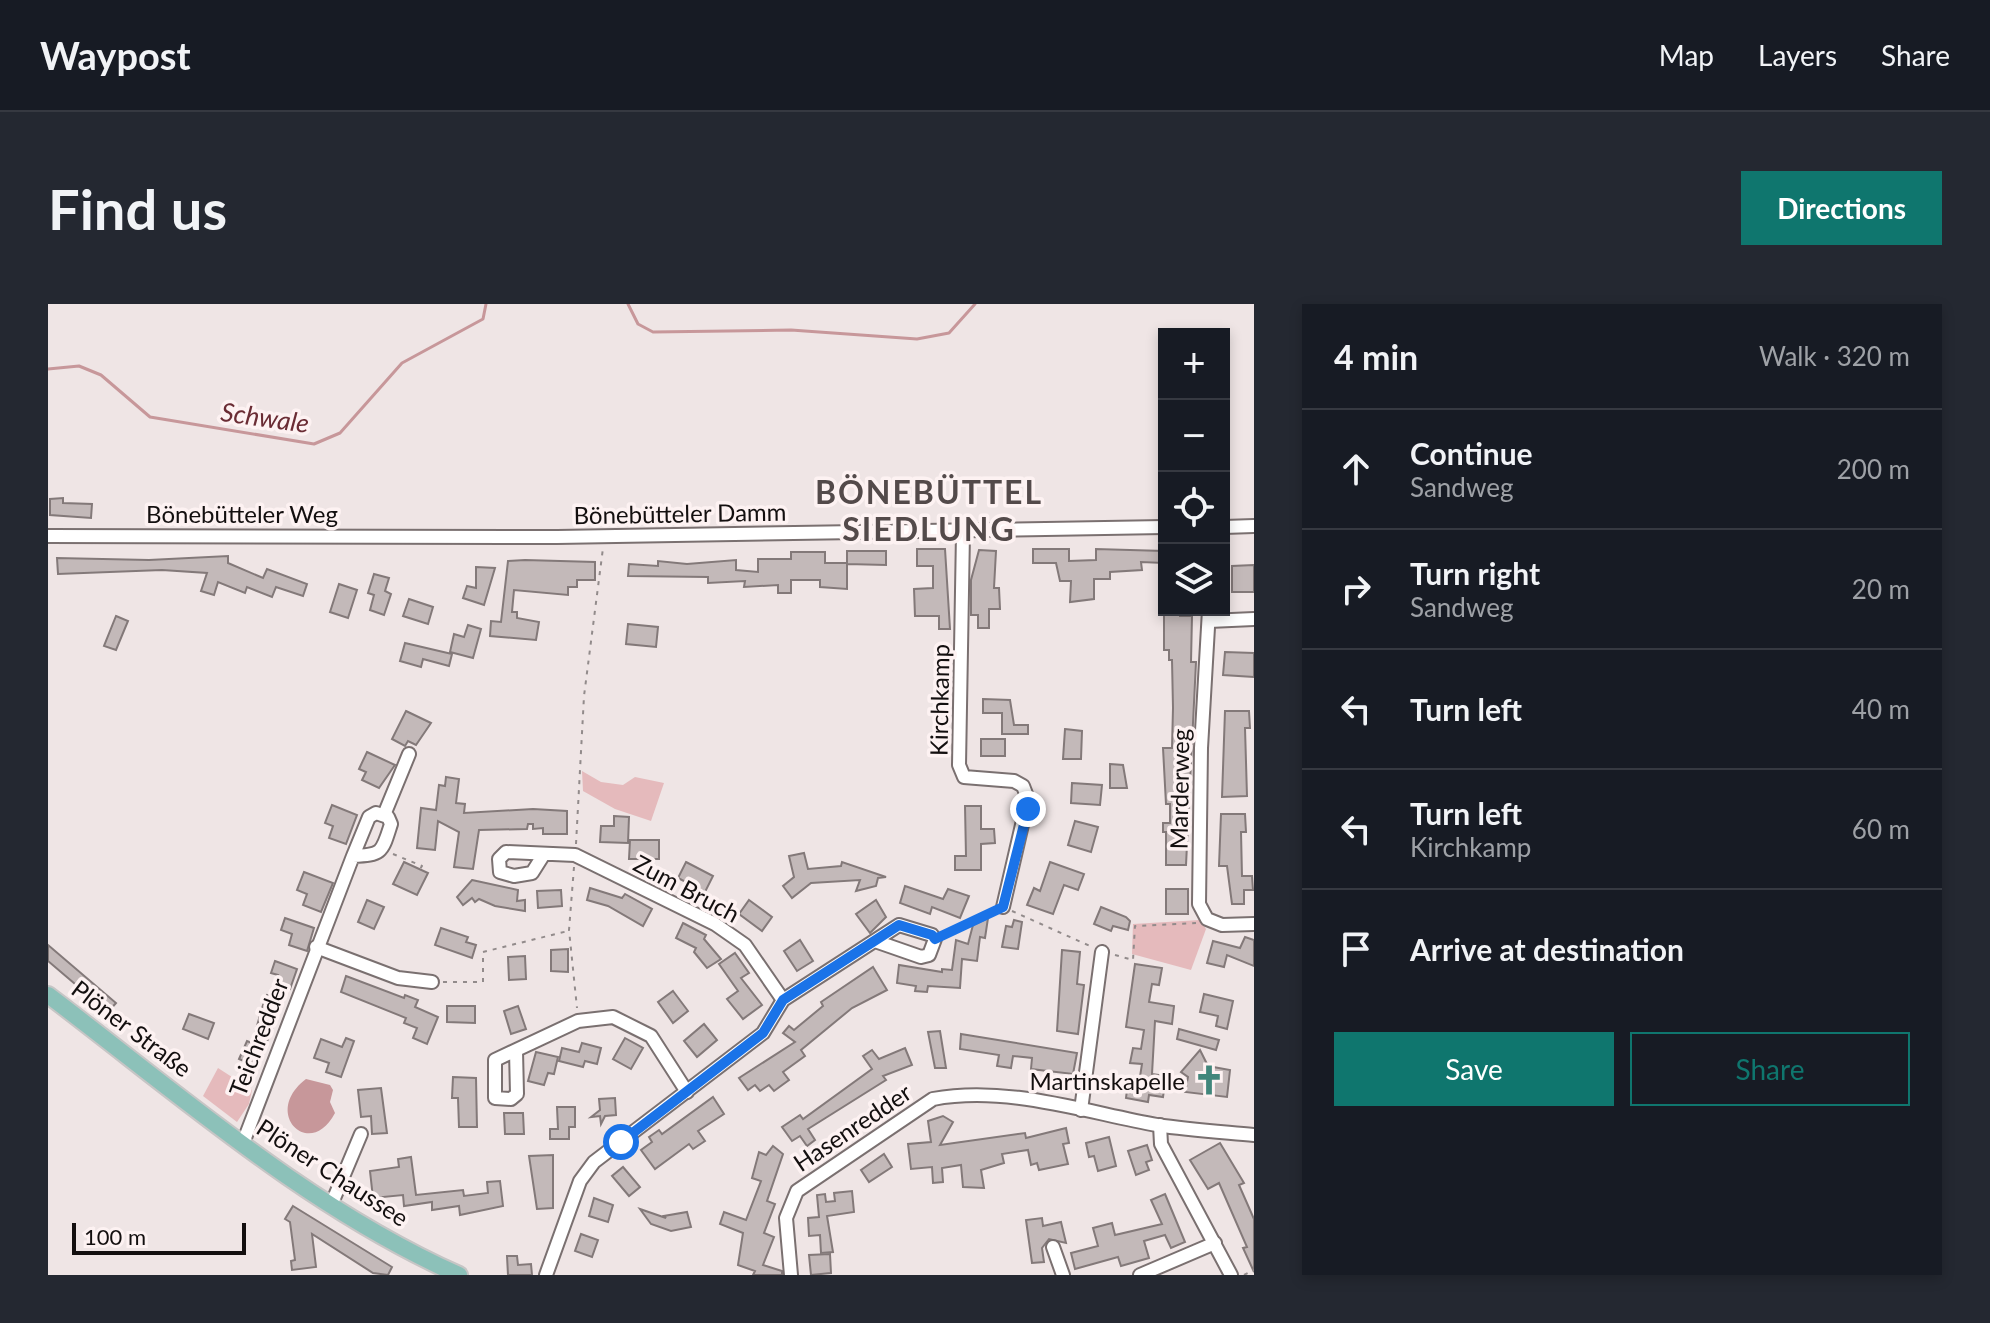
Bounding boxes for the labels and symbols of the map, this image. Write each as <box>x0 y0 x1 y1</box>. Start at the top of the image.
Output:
water label: Schwale <box>219 395 311 439</box>
district label: BÖNEBÜTTEL SIEDLUNG <box>815 472 1043 548</box>
street label: Bönebütteler Damm <box>573 497 787 529</box>
street label: Bönebütteler Weg <box>146 499 338 528</box>
street label: Kirchkamp <box>924 644 954 756</box>
street label: Marderweg <box>1163 728 1195 850</box>
route end <box>1010 791 1046 827</box>
street label: Zum Bruch <box>629 848 745 928</box>
street label: Plöner Straße <box>66 974 198 1082</box>
street label: Teichredder <box>222 974 294 1100</box>
church icon: Martinskapelle <box>1192 1063 1226 1097</box>
place label: Martinskapelle <box>1030 1066 1185 1095</box>
street label: Hasenredder <box>788 1077 917 1177</box>
street label: Plöner Chaussee <box>252 1112 414 1232</box>
route start <box>603 1124 639 1160</box>
scale bar <box>72 1219 246 1255</box>

